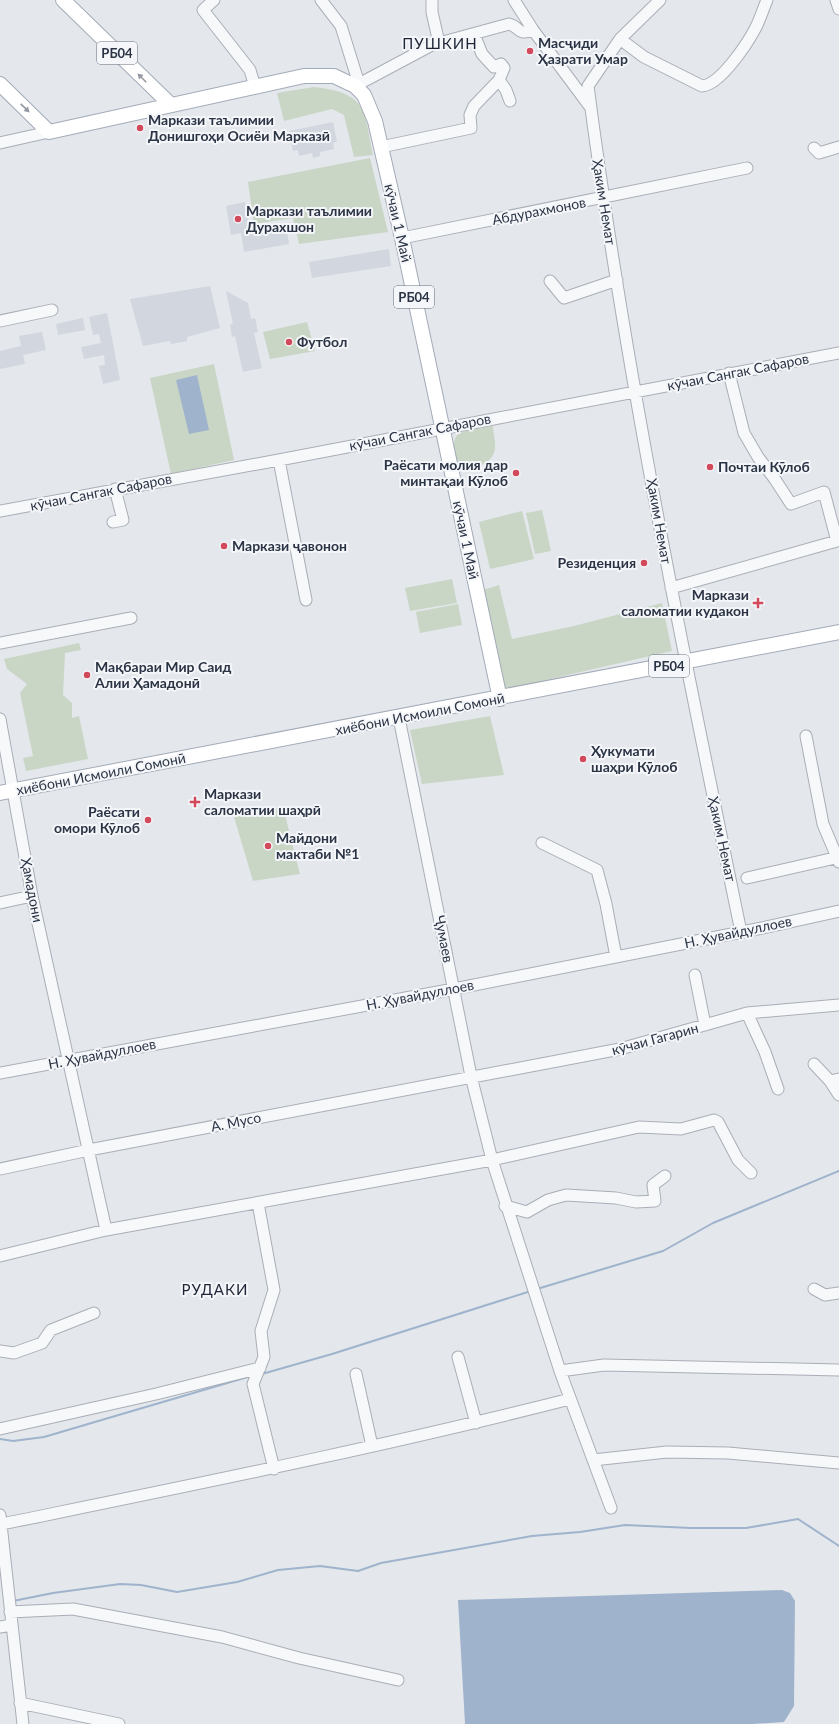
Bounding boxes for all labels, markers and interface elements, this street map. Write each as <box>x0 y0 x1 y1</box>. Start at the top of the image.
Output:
district label: ПУШКИН <box>402 34 478 52</box>
place label: Масҷиди Ҳазрати Умар <box>538 34 628 67</box>
road number: РБ04 <box>97 42 137 64</box>
marker: Масҷиди Ҳазрати Умар <box>525 46 535 56</box>
one-way arrow <box>137 73 147 83</box>
one-way arrow <box>20 103 30 113</box>
place label: Маркази таълимии Донишгоҳи Осиёи Марказӣ <box>148 111 330 144</box>
marker: Маркази таълимии Донишгоҳи Осиёи Марказӣ <box>135 123 145 133</box>
street label: Ҳаким Немат <box>589 158 620 246</box>
street label: кӯчаи 1 Май <box>381 182 416 264</box>
street label: Абдурахмонов <box>491 193 587 228</box>
place label: Маркази таълимии Дурахшон <box>246 202 372 235</box>
marker: Маркази таълимии Дурахшон <box>233 214 243 224</box>
road number: РБ04 <box>394 286 434 308</box>
place label: Футбол <box>297 333 347 350</box>
marker: Футбол <box>284 337 294 347</box>
street label: кӯчаи Сангак Сафаров <box>666 349 810 394</box>
street label: кӯчаи Сангак Сафаров <box>348 409 492 454</box>
place label: Раёсати молия дар минтақаи Кӯлоб <box>384 456 508 489</box>
place label: Почтаи Кӯлоб <box>718 458 810 475</box>
marker: Почтаи Кӯлоб <box>705 462 715 472</box>
marker: Раёсати молия дар минтақаи Кӯлоб <box>511 468 521 478</box>
street label: кӯчаи Сангак Сафаров <box>29 469 173 514</box>
street label: Ҳаким Немат <box>644 477 675 565</box>
street label: кӯчаи 1 Май <box>450 499 483 581</box>
place label: Маркази ҷавонон <box>232 537 347 554</box>
marker: Маркази ҷавонон <box>219 541 229 551</box>
place label: Резиденция <box>558 554 636 571</box>
marker: Резиденция <box>639 558 649 568</box>
place label: Маркази саломатии кудакон <box>621 586 749 619</box>
marker: Маркази саломатии кудакон <box>752 597 764 609</box>
road number: РБ04 <box>649 655 689 677</box>
place label: Мақбараи Мир Саид Алии Ҳамадонӣ <box>94 658 231 691</box>
marker: Мақбараи Мир Саид Алии Ҳамадонӣ <box>82 670 92 680</box>
street label: хиёбони Исмоили Сомонӣ <box>334 689 506 738</box>
place label: Ҳукумати шаҳри Кӯлоб <box>591 742 677 775</box>
street label: хиёбони Исмоили Сомонӣ <box>15 749 187 798</box>
marker: Ҳукумати шаҳри Кӯлоб <box>578 754 588 764</box>
place label: Маркази саломатии шаҳрӣ <box>204 785 321 818</box>
street label: Ҳаким Немат <box>705 795 740 883</box>
marker: Маркази саломатии шаҳрӣ <box>189 796 201 808</box>
place label: Раёсати омори Кӯлоб <box>54 803 140 836</box>
marker: Раёсати омори Кӯлоб <box>143 815 153 825</box>
place label: Майдони мактаби №1 <box>276 829 359 862</box>
marker: Майдони мактаби №1 <box>263 841 273 851</box>
street label: Ҳамадони <box>18 856 47 924</box>
street label: Н. Ҳувайдуллоев <box>683 912 793 951</box>
street label: Ҷумаев <box>432 914 457 964</box>
street label: Н. Ҳувайдуллоев <box>365 976 475 1013</box>
street label: кӯчаи Гагарин <box>610 1019 700 1058</box>
street label: Н. Ҳувайдуллоев <box>47 1035 157 1072</box>
street label: А. Мусо <box>209 1108 262 1135</box>
district label: РУДАКИ <box>182 1280 248 1298</box>

